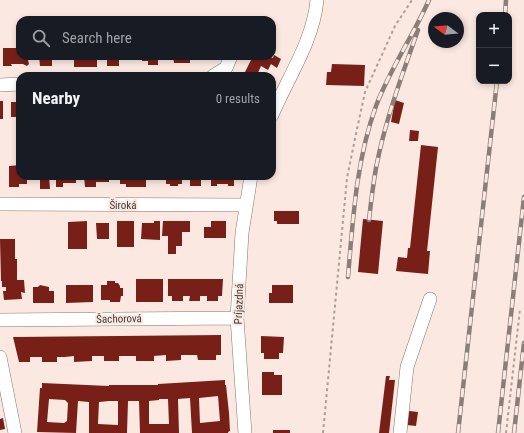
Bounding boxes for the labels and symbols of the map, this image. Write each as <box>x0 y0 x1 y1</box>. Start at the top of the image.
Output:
north arrow <box>428 12 464 48</box>
street label: Široká <box>109 199 137 212</box>
street label: Príjazdná <box>232 283 246 325</box>
street label: Šachorová <box>96 312 142 326</box>

